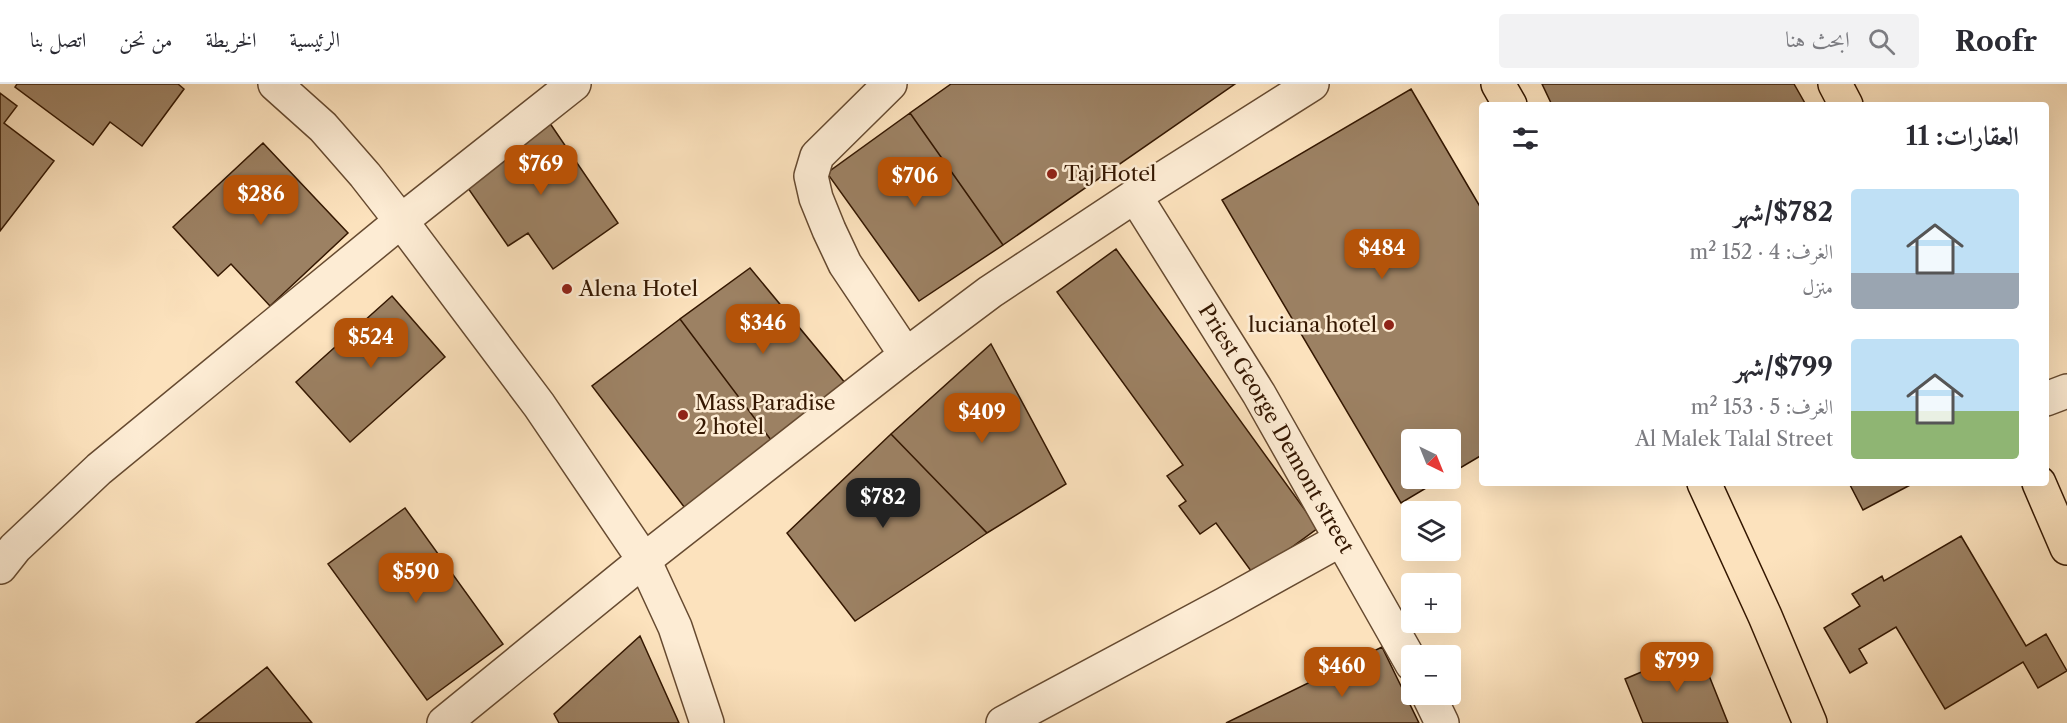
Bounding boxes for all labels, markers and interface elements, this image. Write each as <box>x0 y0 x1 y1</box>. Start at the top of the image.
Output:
search box <box>1499 14 1919 68</box>
text: Roofr <box>1955 24 2037 58</box>
icon: search <box>1865 25 1898 58</box>
text: ابحث هنا <box>1785 26 1850 53</box>
text: اتصل بنا <box>30 27 86 52</box>
text: من نحن <box>119 27 172 52</box>
text: الخريطة <box>205 27 257 52</box>
text: الرئيسية <box>290 27 340 52</box>
text: العقارات: 11 <box>1906 120 2019 152</box>
icon: filters <box>1509 122 1542 155</box>
pin: $769 <box>505 145 577 196</box>
text: $769 <box>518 152 564 176</box>
pin: $706 <box>879 157 951 208</box>
place label: Taj Hotel <box>1064 161 1156 186</box>
text: $706 <box>892 164 938 188</box>
marker: Taj Hotel <box>1045 167 1059 181</box>
pin: $286 <box>225 175 297 226</box>
text: $286 <box>237 182 285 206</box>
text: $782/شهر <box>1734 196 1833 228</box>
icon: home <box>1899 213 1971 285</box>
pin: $484 <box>1346 229 1418 280</box>
text: $484 <box>1358 236 1406 260</box>
text: الغرف: 4 · 152 m² <box>1690 240 1833 264</box>
text: منزل <box>1802 275 1833 299</box>
place label: Alena Hotel <box>578 276 698 301</box>
marker: Alena Hotel <box>560 282 574 296</box>
street label: Priest George Demont street <box>1194 299 1360 558</box>
pin: $346 <box>727 304 799 355</box>
text: $346 <box>740 311 786 335</box>
place label: luciana hotel <box>1248 312 1377 337</box>
pin: $524 <box>335 318 407 369</box>
marker: luciana hotel <box>1382 318 1396 332</box>
text: $524 <box>348 325 394 349</box>
text: $799/شهر <box>1734 351 1833 383</box>
icon: home <box>1899 363 1971 435</box>
place label: Mass Paradise 2 hotel <box>695 390 836 439</box>
pin: $409 <box>946 393 1018 444</box>
text: الغرف: 5 · 153 m² <box>1691 395 1833 419</box>
text: $409 <box>958 400 1006 424</box>
marker: Mass Paradise 2 hotel <box>676 408 690 422</box>
text: Al Malek Talal Street <box>1635 427 1833 451</box>
north arrow <box>1401 429 1461 489</box>
map controls <box>1401 429 1461 705</box>
pin: $782 <box>847 478 919 529</box>
text: $782 <box>860 485 906 509</box>
button: layers <box>1401 501 1461 561</box>
pin: $590 <box>380 553 452 604</box>
text: $590 <box>393 560 439 584</box>
button: + <box>1401 573 1461 633</box>
pin: $799 <box>1641 642 1713 693</box>
button: − <box>1401 645 1461 705</box>
pin: $460 <box>1306 647 1378 698</box>
text: $799 <box>1654 649 1700 673</box>
text: $460 <box>1318 654 1366 678</box>

